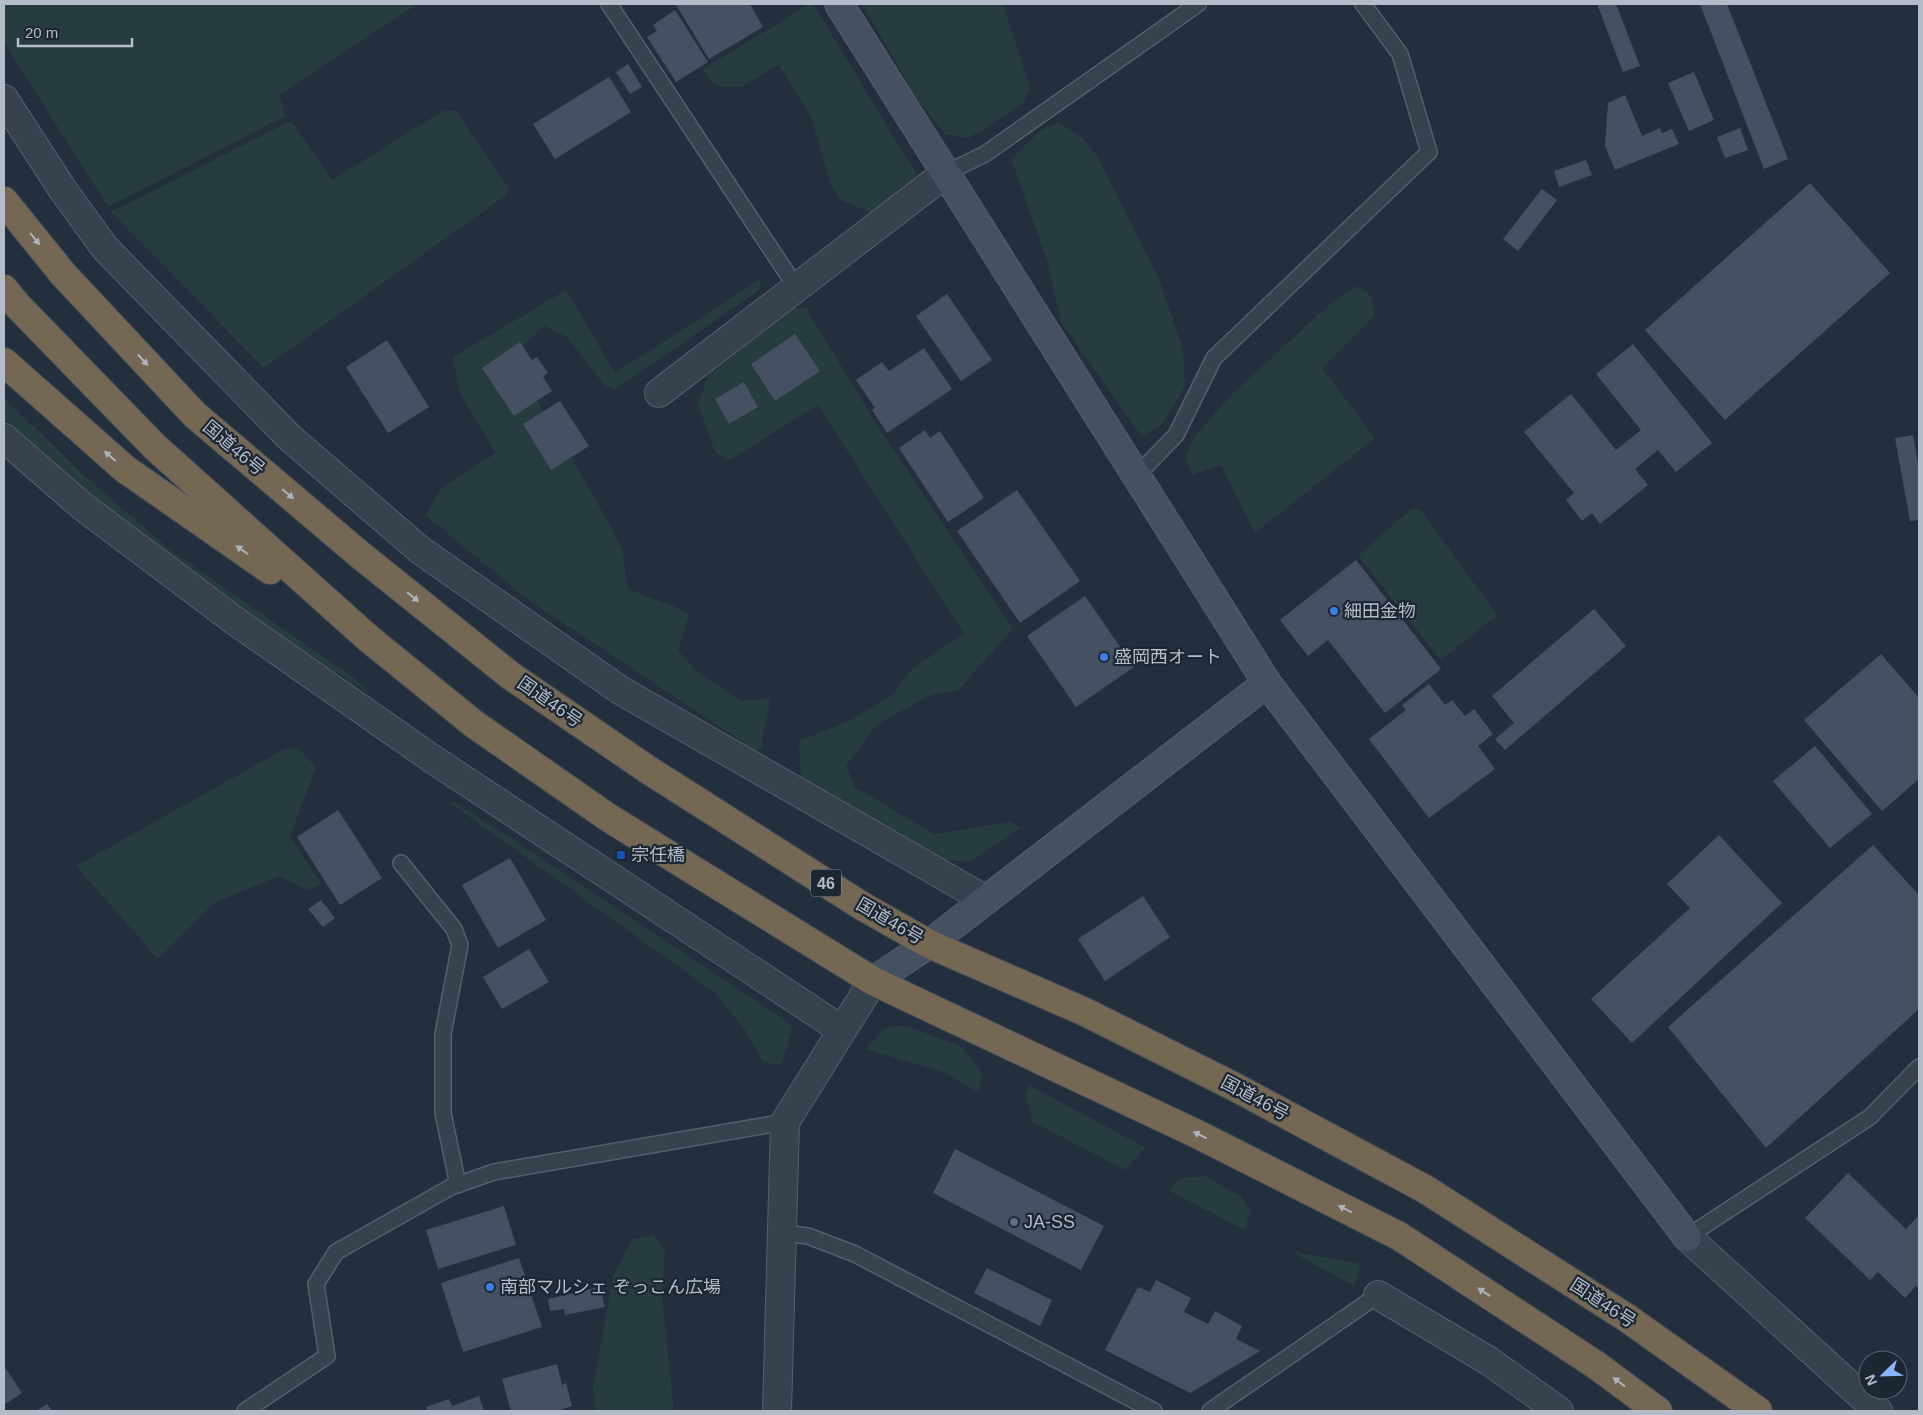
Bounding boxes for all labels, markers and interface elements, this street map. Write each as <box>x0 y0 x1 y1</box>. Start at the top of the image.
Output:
scale bar <box>18 15 131 47</box>
text: 20 m <box>25 24 58 41</box>
one-way arrow <box>29 232 40 245</box>
one-way arrow <box>137 353 149 365</box>
street label: 国道46号 <box>199 417 269 479</box>
one-way arrow <box>103 450 116 461</box>
one-way arrow <box>281 488 294 499</box>
one-way arrow <box>235 545 249 555</box>
one-way arrow <box>406 592 419 603</box>
place label: 細田金物 <box>1344 601 1416 621</box>
marker: 細田金物 <box>1328 605 1340 617</box>
place label: 盛岡西オート <box>1114 647 1222 667</box>
marker: 盛岡西オート <box>1098 651 1110 663</box>
street label: 国道46号 <box>514 673 586 731</box>
place label: 宗任橋 <box>631 845 685 865</box>
marker: 宗任橋 <box>615 849 627 861</box>
road number: 46 <box>811 870 841 896</box>
street label: 国道46号 <box>853 894 927 948</box>
street label: 国道46号 <box>1218 1072 1292 1124</box>
one-way arrow <box>1192 1131 1207 1140</box>
one-way arrow <box>1337 1205 1352 1213</box>
place label: JA-SS <box>1024 1212 1075 1232</box>
marker: JA-SS <box>1008 1216 1020 1228</box>
street label: 国道46号 <box>1567 1274 1639 1332</box>
place label: 南部マルシェ ぞっこん広場 <box>500 1277 721 1297</box>
marker: 南部マルシェ ぞっこん広場 <box>484 1281 496 1293</box>
one-way arrow <box>1477 1287 1491 1297</box>
north arrow <box>1858 1350 1908 1400</box>
text: N <box>1862 1372 1880 1388</box>
one-way arrow <box>1612 1377 1626 1387</box>

